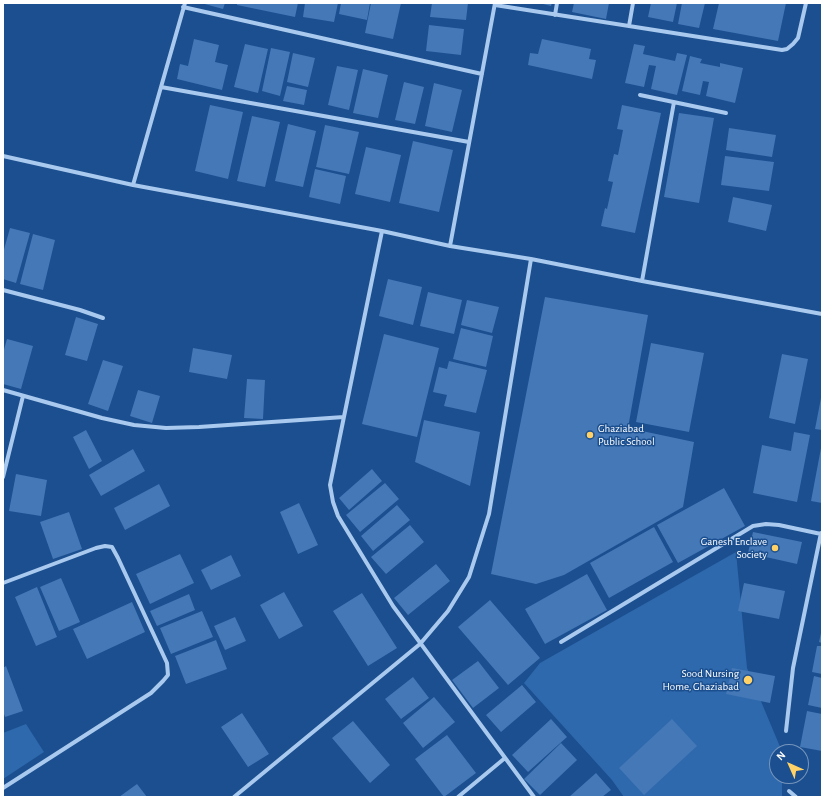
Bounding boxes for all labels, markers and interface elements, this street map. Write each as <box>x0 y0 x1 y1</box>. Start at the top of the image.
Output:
place label: Ghaziabad Public School <box>598 422 655 448</box>
marker: Ghaziabad Public School <box>585 430 595 440</box>
place label: Ganesh Enclave Society <box>701 535 767 561</box>
marker: Ganesh Enclave Society <box>770 543 780 553</box>
place label: Sood Nursing Home, Ghaziabad <box>663 667 739 693</box>
marker: Sood Nursing Home, Ghaziabad <box>742 674 754 686</box>
north arrow <box>769 744 809 784</box>
text: N <box>774 749 787 762</box>

